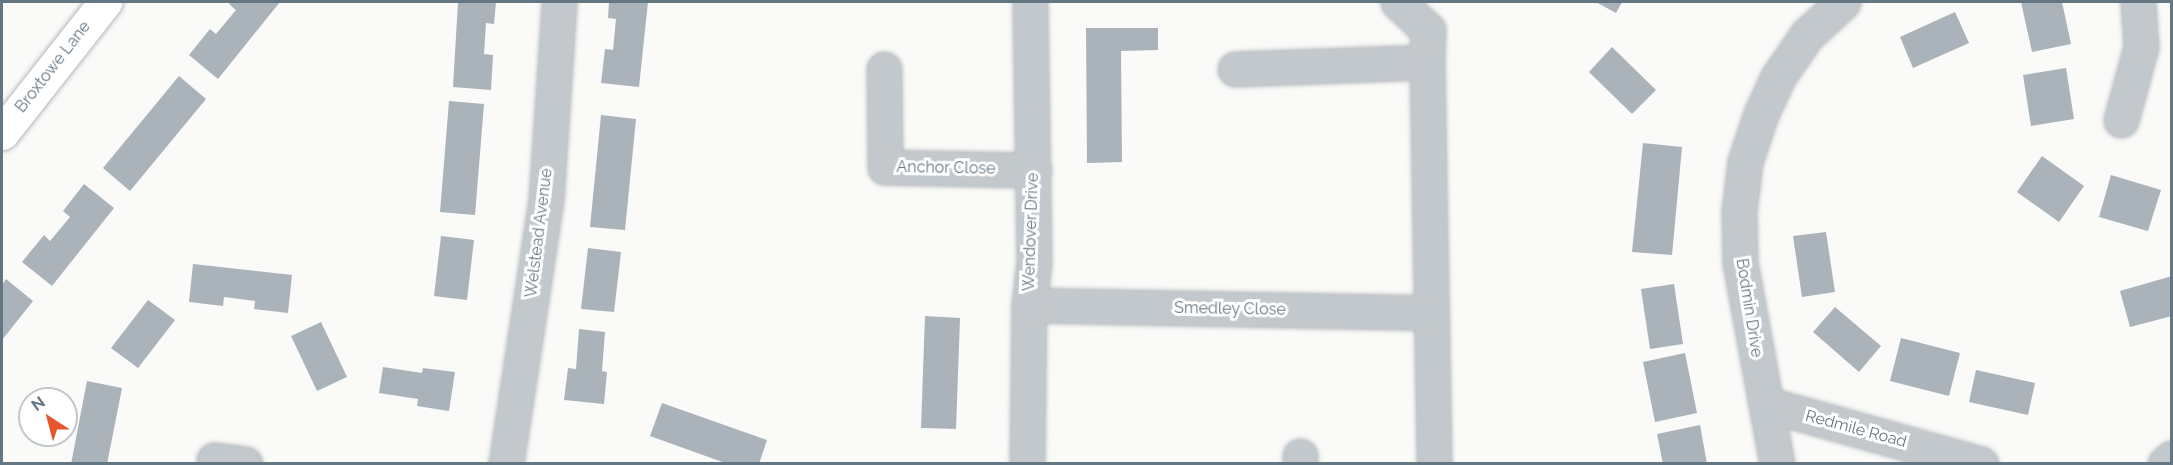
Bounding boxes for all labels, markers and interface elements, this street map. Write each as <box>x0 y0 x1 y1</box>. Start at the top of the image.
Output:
street label: Broxtowe Lane <box>11 18 95 116</box>
street label: Anchor Close <box>896 158 996 178</box>
street label: Welstead Avenue <box>522 167 556 299</box>
street label: Wendover Drive <box>1019 172 1043 292</box>
street label: Bodmin Drive <box>1732 257 1766 359</box>
street label: Smedley Close <box>1174 298 1286 320</box>
north arrow <box>18 387 78 447</box>
text: N <box>28 392 49 415</box>
street label: Redmile Road <box>1803 406 1909 452</box>

